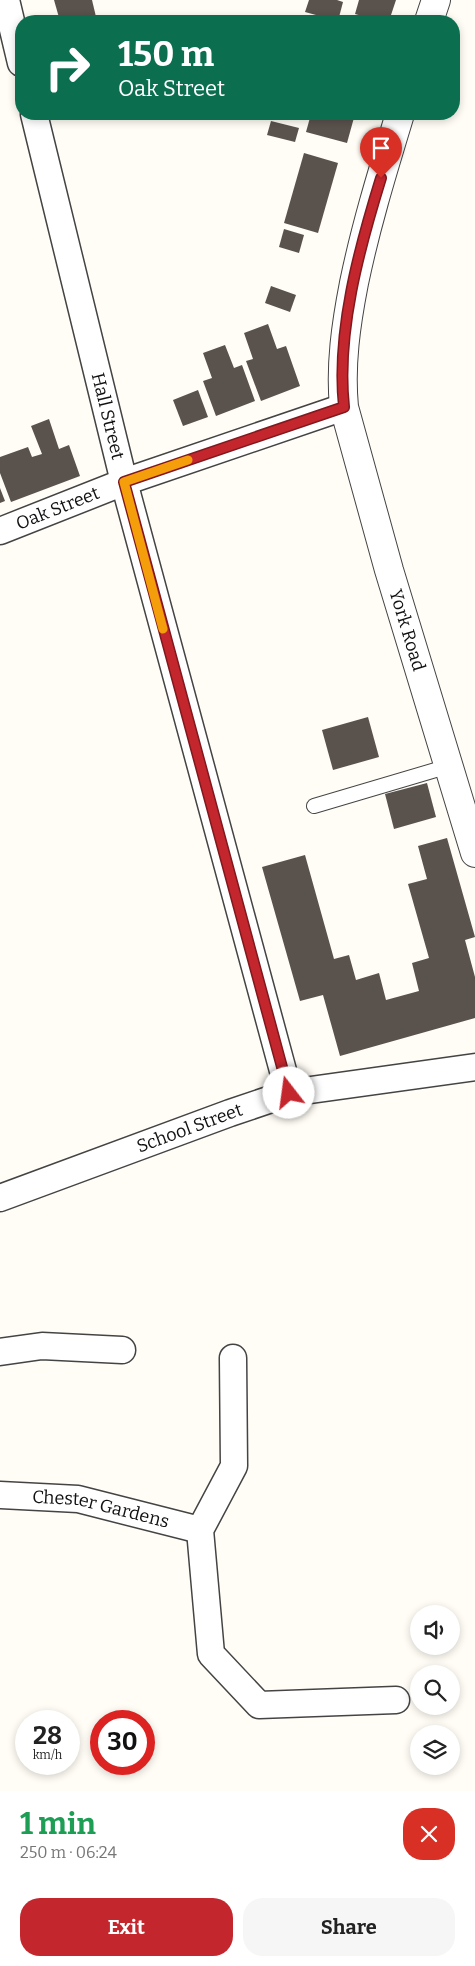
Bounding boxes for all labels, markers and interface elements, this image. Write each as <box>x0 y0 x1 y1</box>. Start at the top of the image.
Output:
text: 150 m <box>118 33 214 75</box>
icon: right <box>35 35 100 100</box>
text: Oak Street <box>118 75 225 102</box>
pin <box>360 127 402 178</box>
icon: arrive <box>367 134 395 162</box>
street label: Hall Street <box>87 370 129 462</box>
street label: Oak Street <box>13 482 103 535</box>
street label: York Road <box>384 587 430 674</box>
position arrow <box>262 1066 314 1118</box>
street label: School Street <box>134 1098 246 1158</box>
street label: Chester Gardens <box>32 1486 171 1533</box>
map controls <box>410 1605 460 1775</box>
button: sound <box>410 1605 460 1655</box>
button: search <box>410 1665 460 1715</box>
speed limit sign: 30 <box>90 1710 155 1775</box>
text: 28 <box>33 1721 62 1751</box>
button: layers <box>410 1725 460 1775</box>
text: km/h <box>33 1748 62 1762</box>
text: 1 min <box>20 1806 96 1842</box>
button: close <box>403 1808 455 1860</box>
text: 250 m · 06:24 <box>20 1843 117 1862</box>
button: Exit <box>20 1898 233 1956</box>
button: Share <box>243 1898 455 1956</box>

